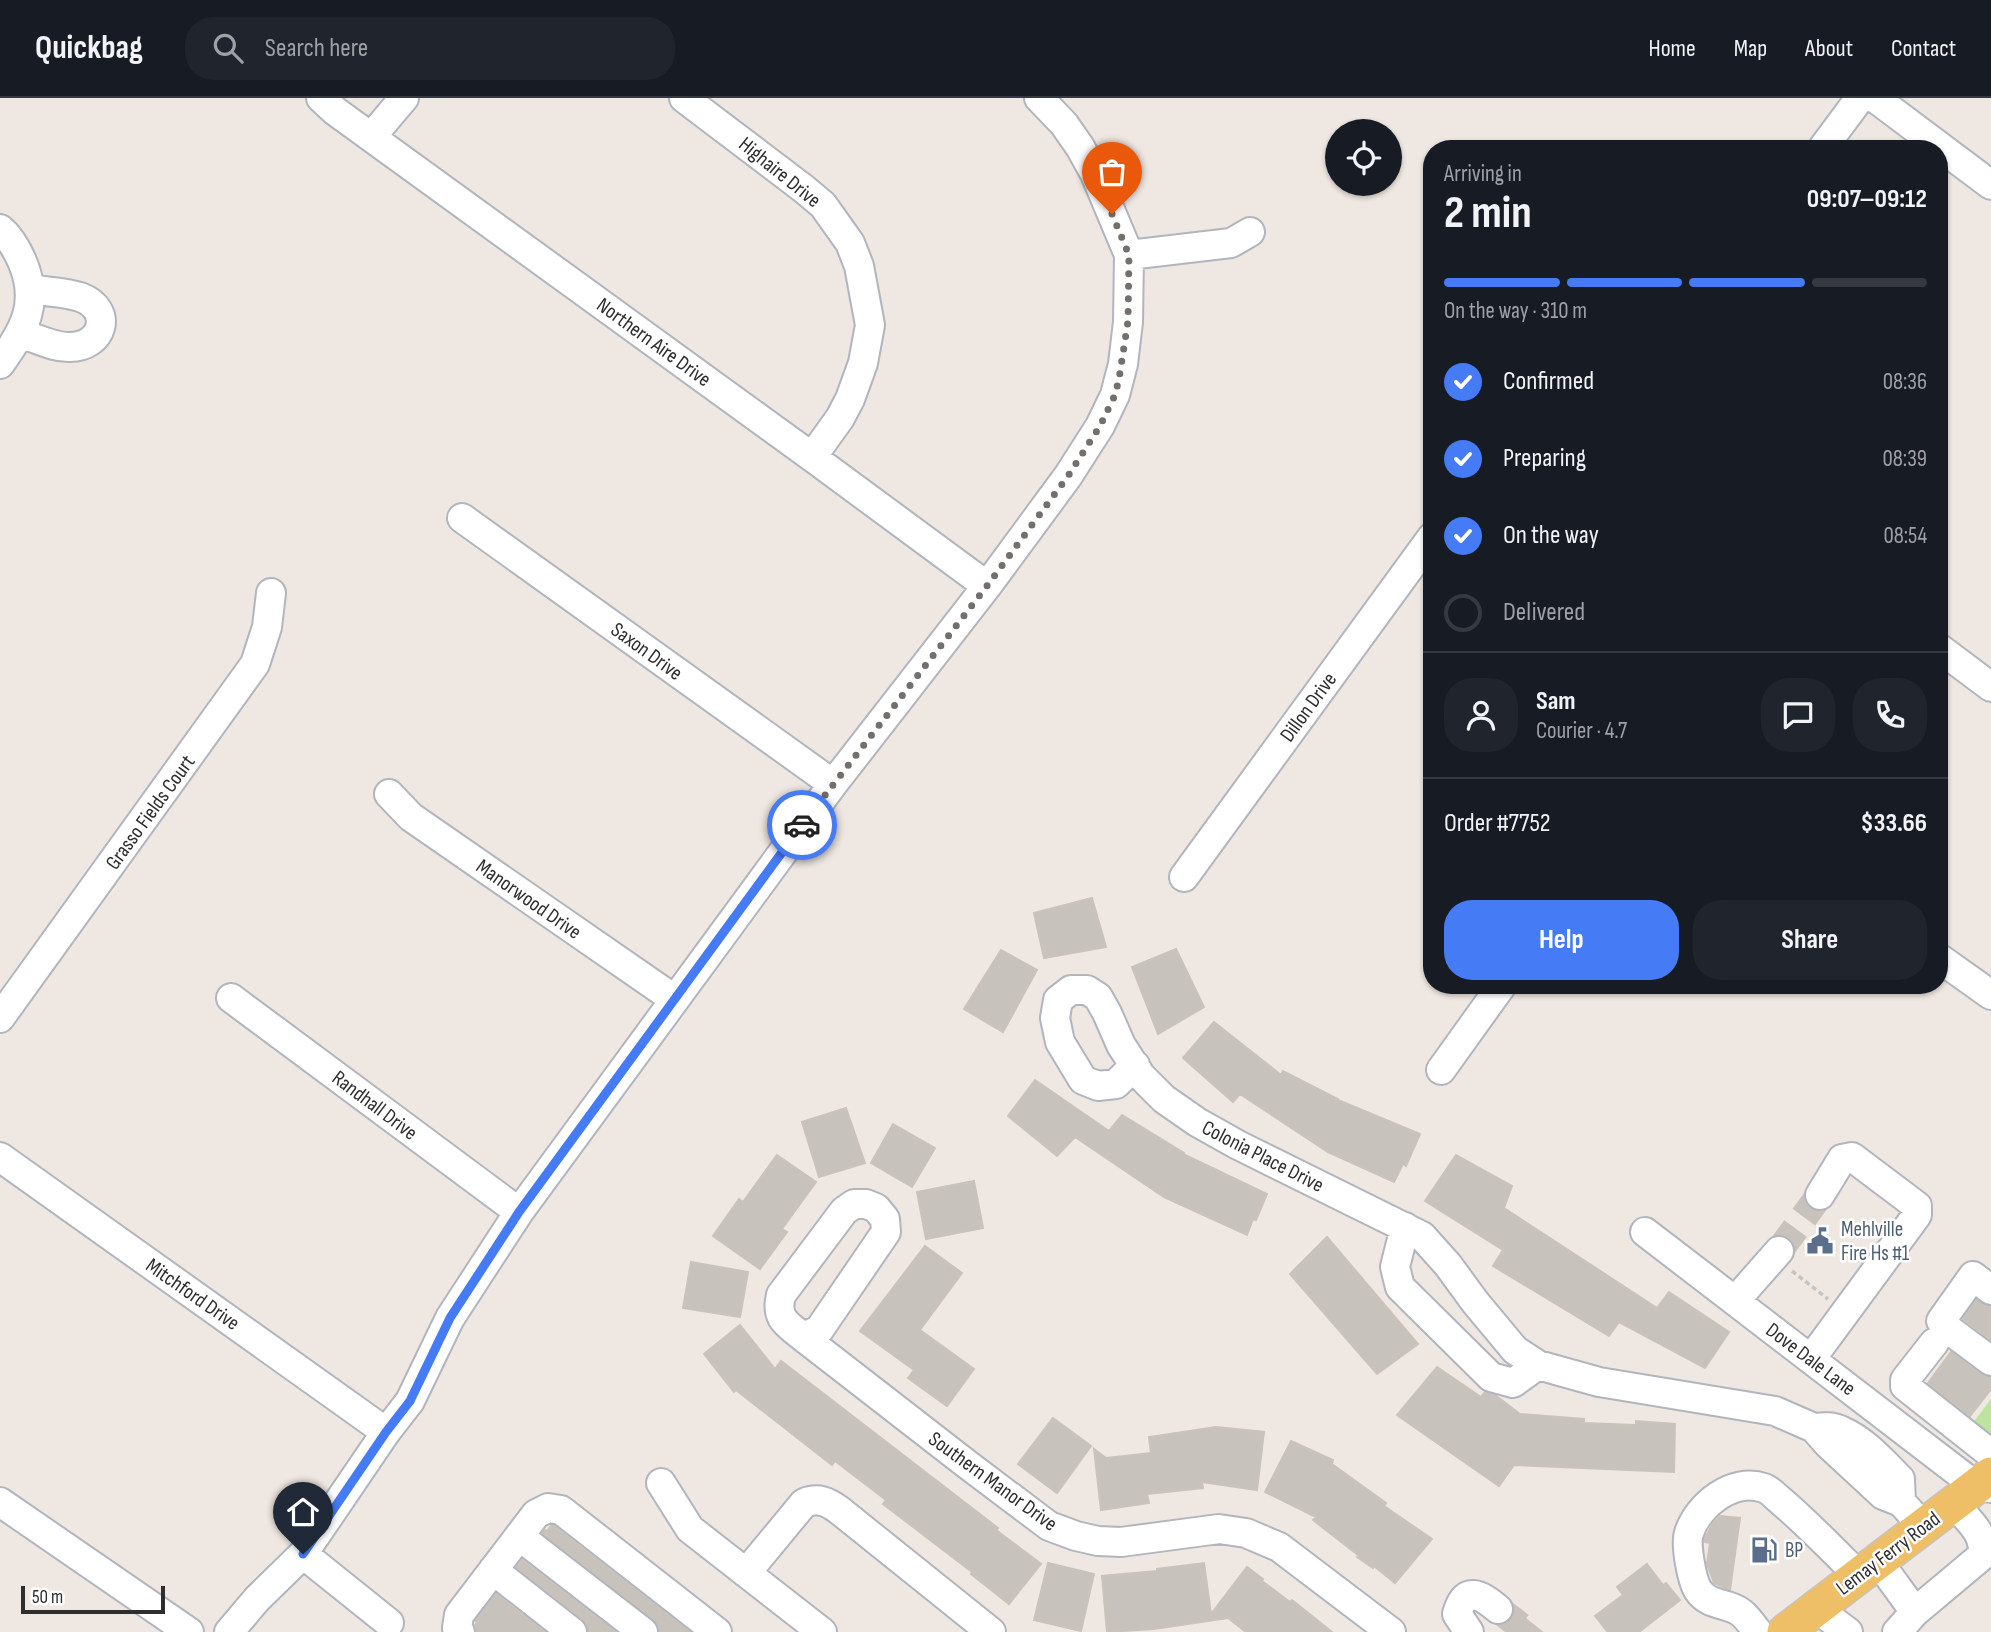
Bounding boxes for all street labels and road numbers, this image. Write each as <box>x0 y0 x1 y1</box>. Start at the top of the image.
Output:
street label: Highaire Drive <box>734 132 826 213</box>
street label: Northern Aire Drive <box>592 293 716 392</box>
street label: Saxon Drive <box>606 617 687 686</box>
street label: Dillon Drive <box>1275 668 1342 747</box>
street label: Grasso Fields Court <box>100 750 200 874</box>
street label: Manorwood Drive <box>471 854 586 945</box>
street label: Randhall Drive <box>327 1065 422 1146</box>
street label: Colonia Place Drive <box>1198 1115 1328 1198</box>
street label: Mitchford Drive <box>141 1253 244 1336</box>
street label: Dove Dale Lane <box>1761 1318 1860 1401</box>
street label: Southern Manor Drive <box>923 1426 1062 1536</box>
street label: Lemay Ferry Road <box>1831 1506 1945 1601</box>

